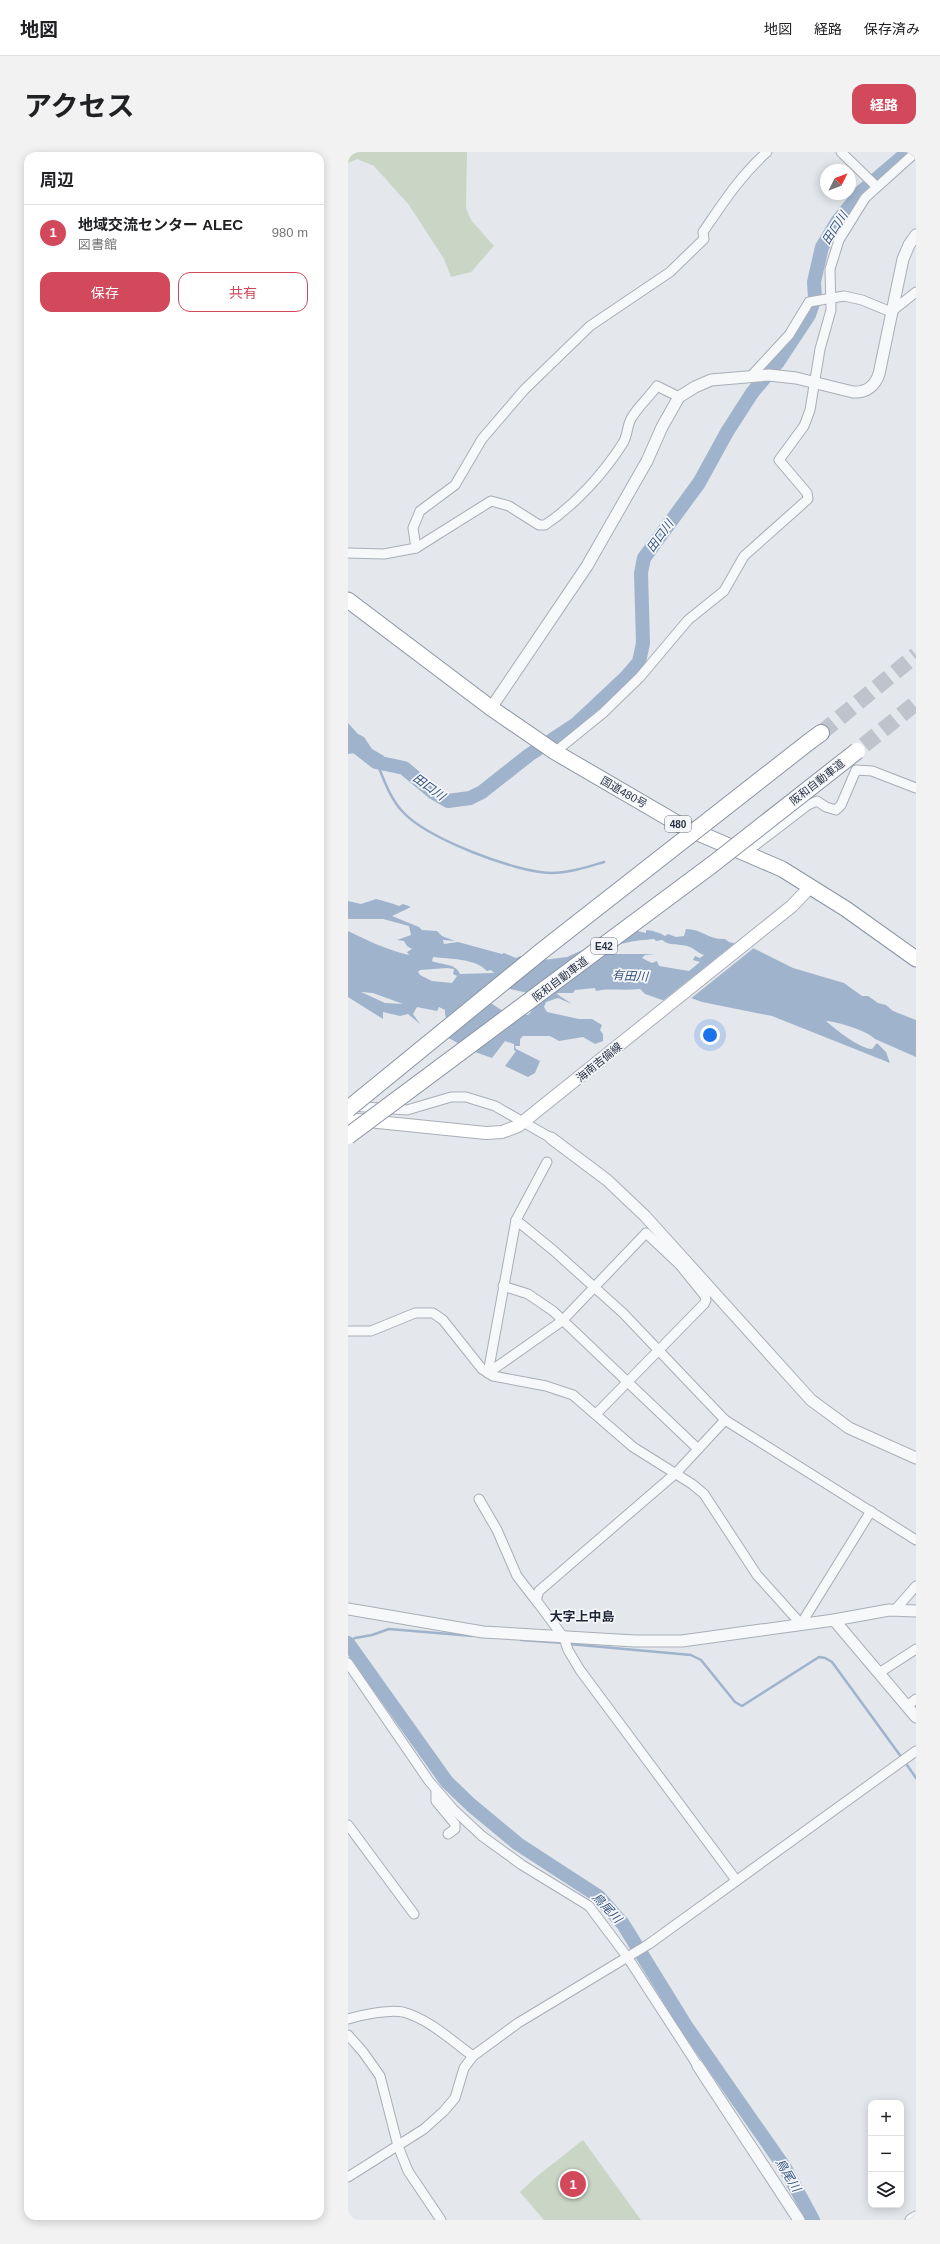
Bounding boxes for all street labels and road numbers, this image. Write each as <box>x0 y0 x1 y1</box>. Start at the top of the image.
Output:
street label: 阪和自動車道 <box>787 757 847 807</box>
street label: 国道480号 <box>599 774 649 810</box>
road number: 480 <box>665 816 691 832</box>
road number: E42 <box>591 938 617 954</box>
street label: 阪和自動車道 <box>530 954 590 1004</box>
street label: 海南吉備線 <box>574 1040 624 1084</box>

